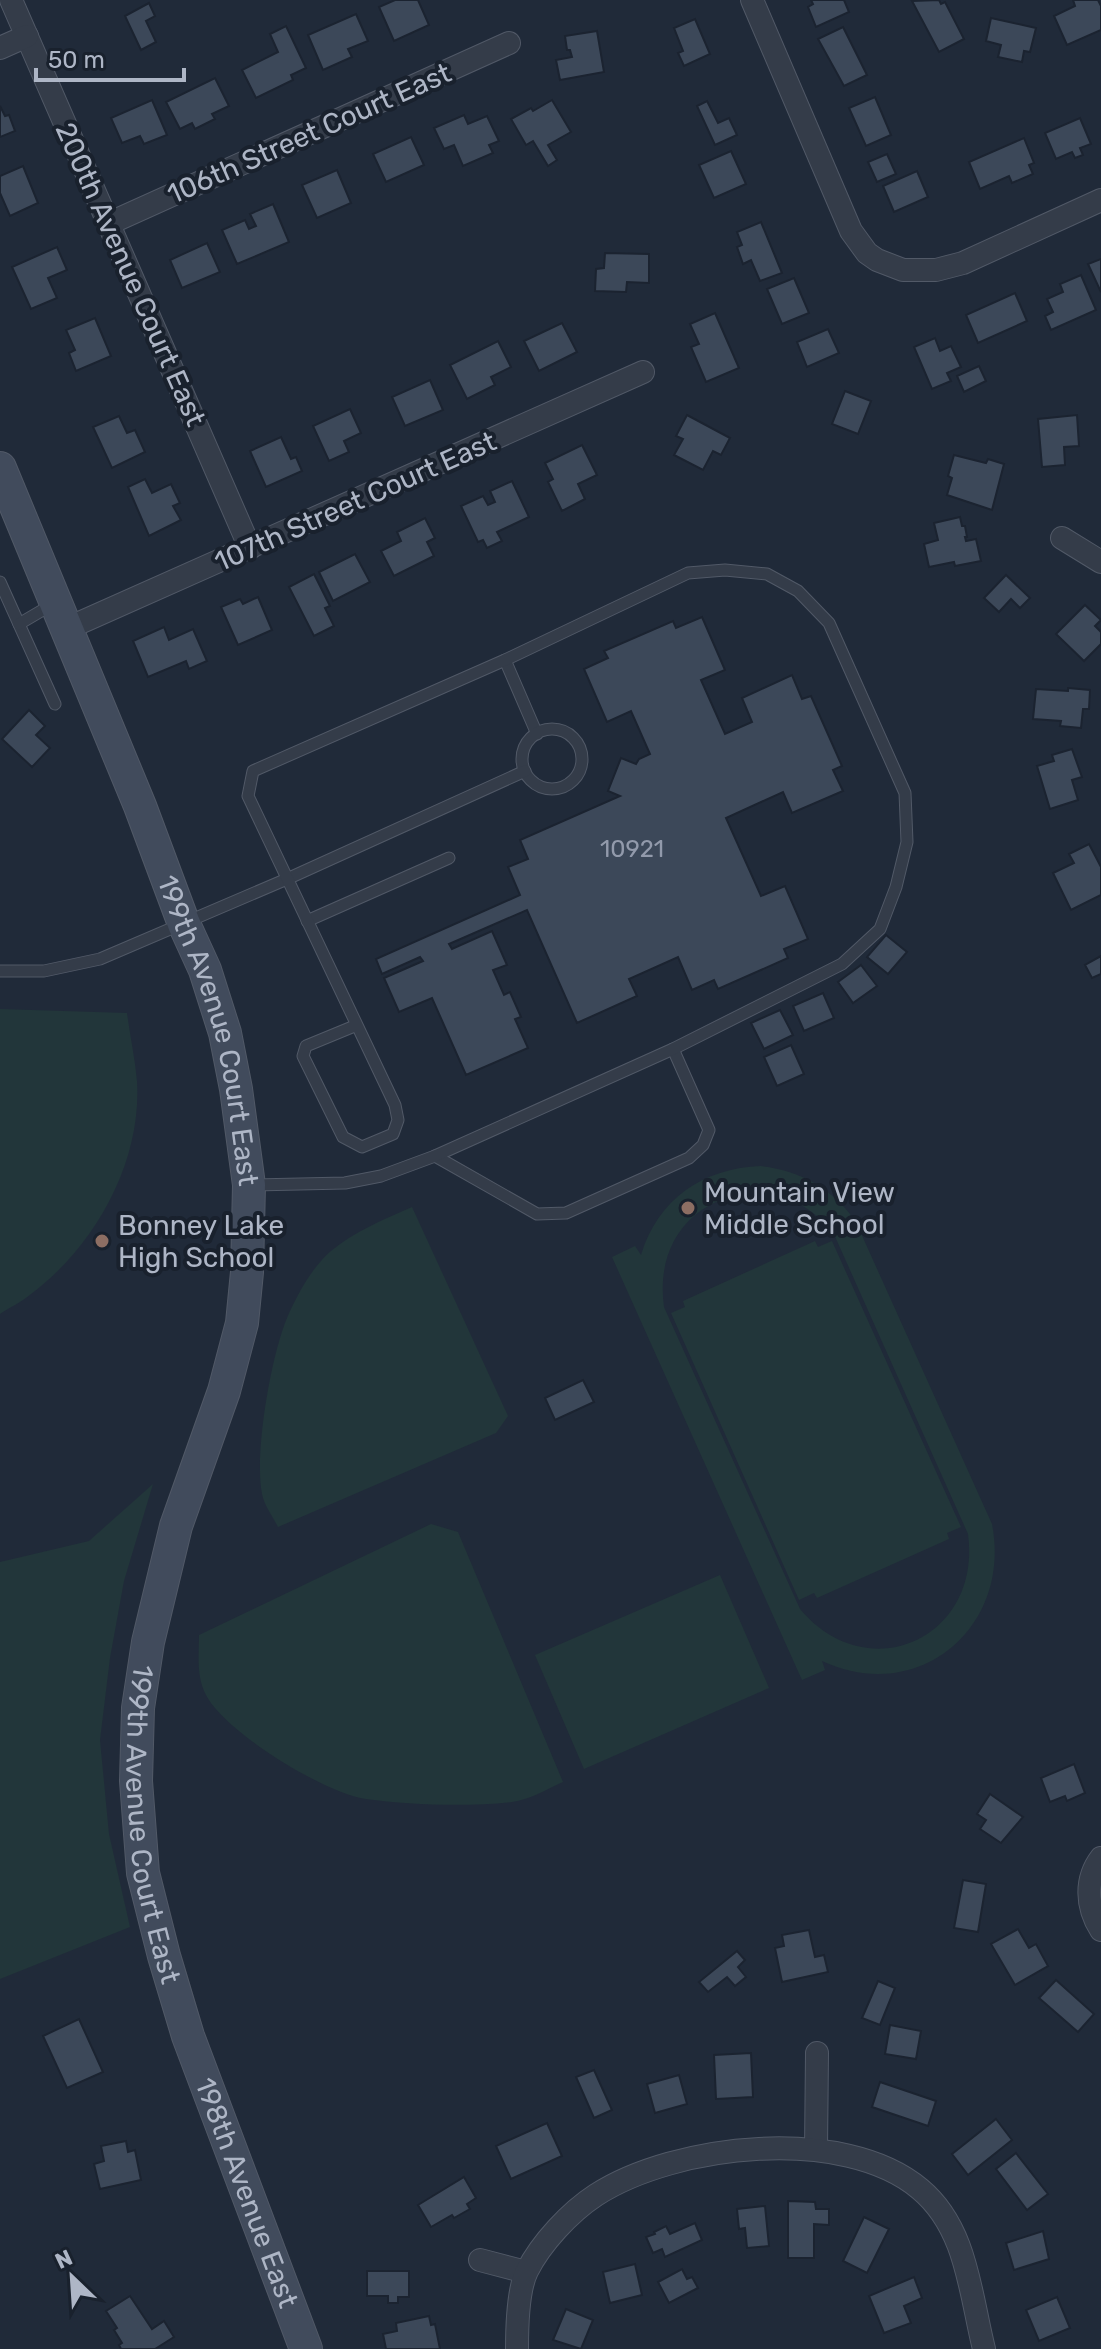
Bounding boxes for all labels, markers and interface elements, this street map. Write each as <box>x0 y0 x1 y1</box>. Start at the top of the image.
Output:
scale bar <box>36 32 184 82</box>
text: 50 m <box>48 46 105 74</box>
street label: 106th Street Court East <box>162 56 456 211</box>
street label: 200th Avenue Court East <box>49 117 212 431</box>
street label: 107th Street Court East <box>209 424 501 578</box>
house number: 10921 <box>600 835 664 863</box>
street label: 199th Avenue Court East <box>150 871 265 1188</box>
place label: Mountain View Middle School <box>704 1176 895 1241</box>
marker: Mountain View Middle School <box>679 1199 697 1217</box>
place label: Bonney Lake High School <box>118 1209 284 1274</box>
marker: Bonney Lake High School <box>93 1232 111 1250</box>
street label: 199th Avenue Court East <box>119 1663 187 1988</box>
street label: 198th Avenue East <box>188 2073 305 2312</box>
north arrow <box>32 2237 112 2317</box>
text: N <box>51 2244 77 2275</box>

